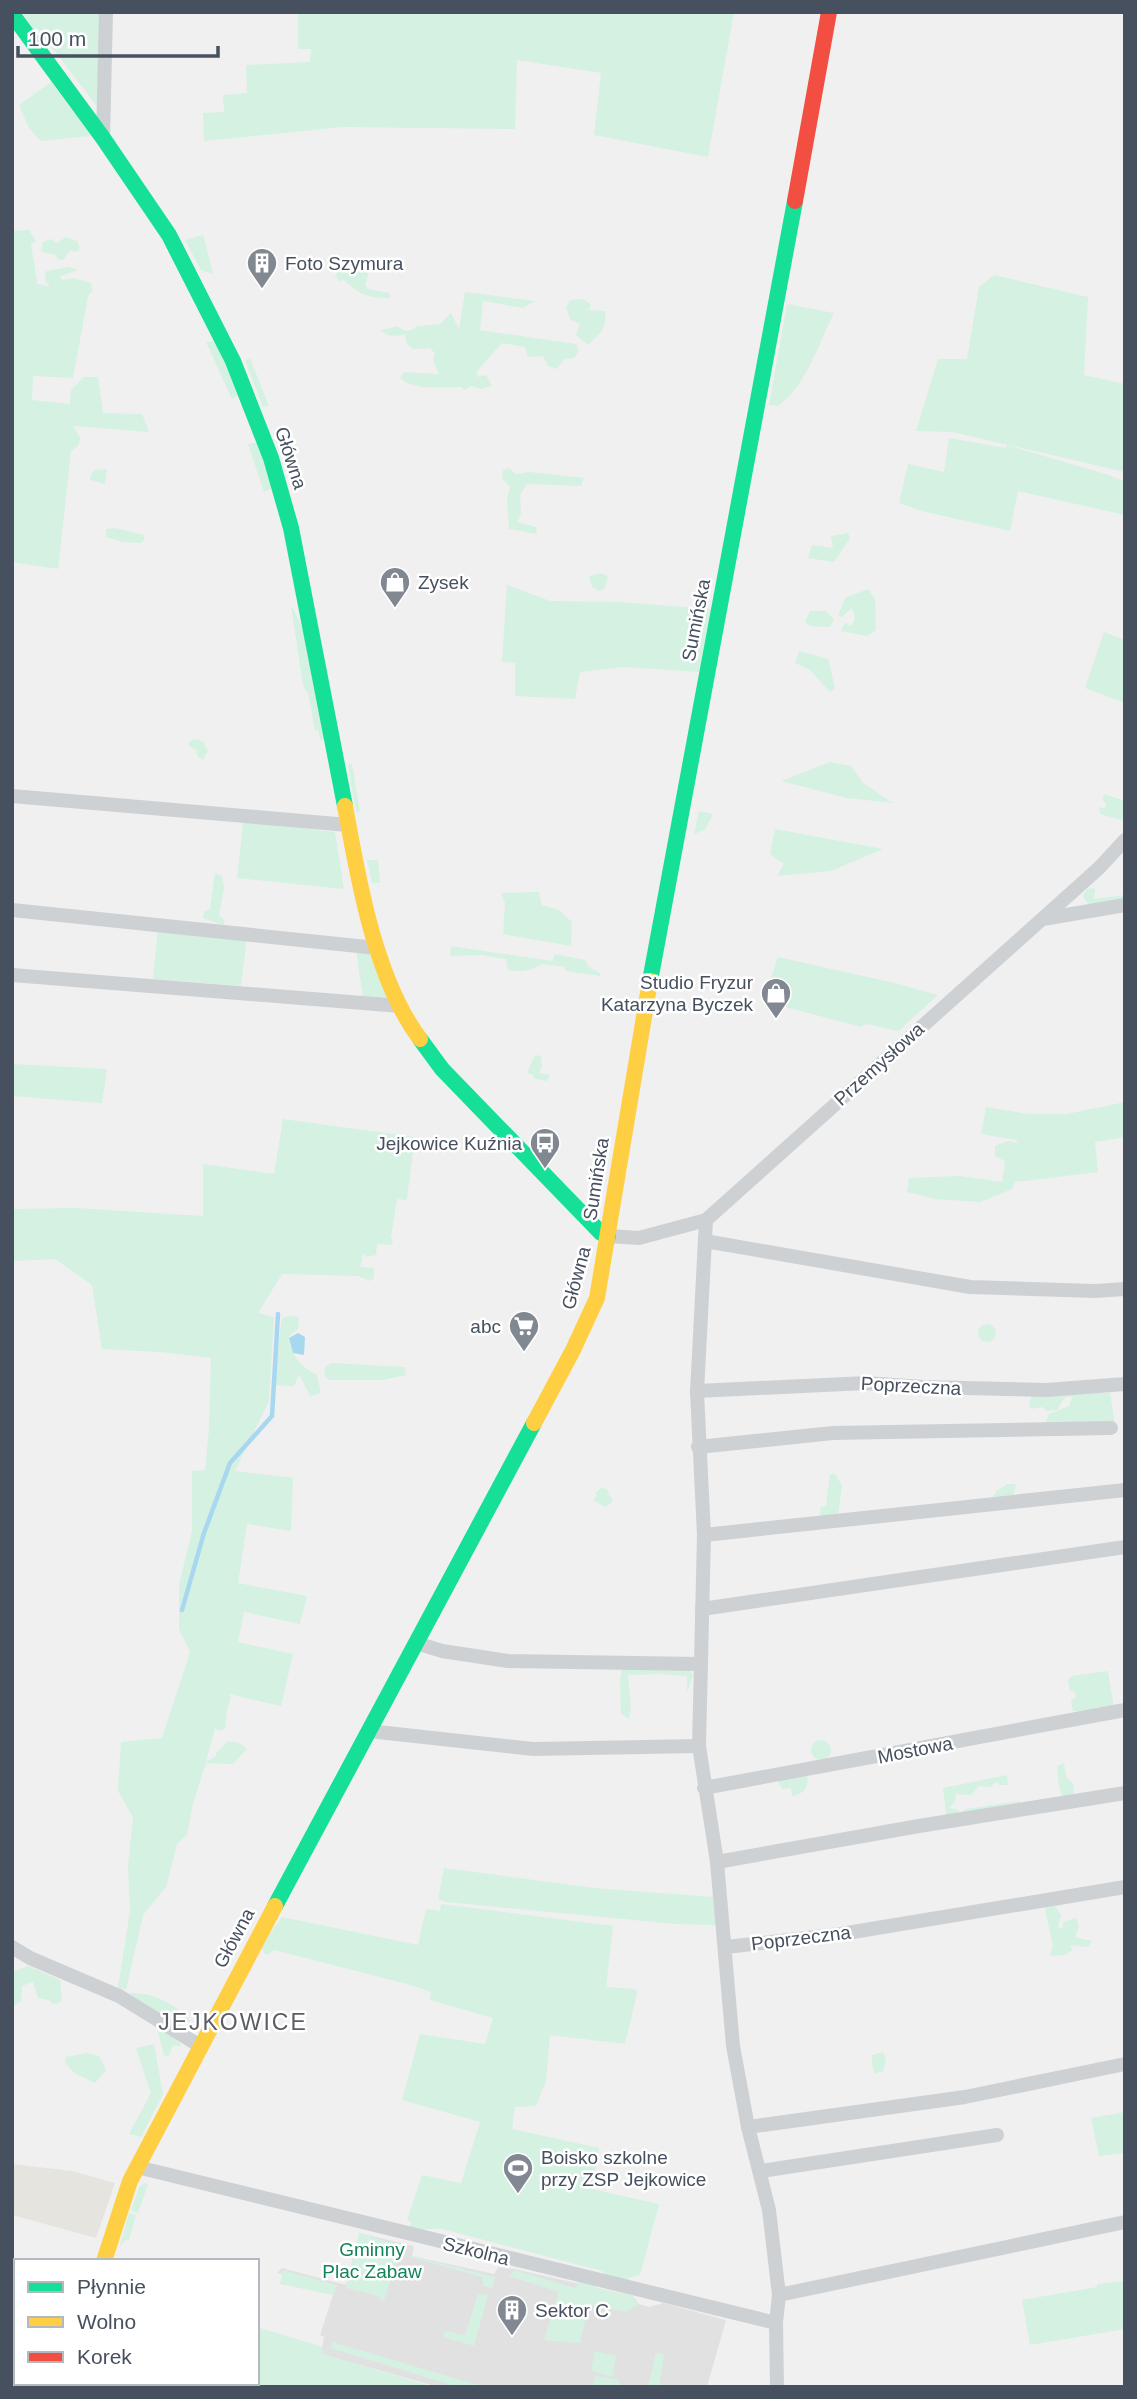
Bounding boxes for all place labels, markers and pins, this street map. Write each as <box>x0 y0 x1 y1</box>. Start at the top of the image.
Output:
building icon: Foto Szymura <box>245 246 279 290</box>
place label: Foto Szymura <box>285 253 404 274</box>
shop icon: Zysek <box>378 565 412 609</box>
place label: Zysek <box>418 572 469 593</box>
place label: Studio Fryzur Katarzyna Byczek <box>601 972 754 1015</box>
shop icon: Studio Fryzur Katarzyna Byczek <box>759 976 793 1020</box>
bus stop icon: Jejkowice Kuźnia <box>528 1126 562 1170</box>
place label: Jejkowice Kuźnia <box>376 1133 522 1154</box>
supermarket icon: abc <box>507 1309 541 1353</box>
place label: abc <box>470 1316 501 1337</box>
place label: Boisko szkolne przy ZSP Jejkowice <box>541 2147 706 2190</box>
sports icon: Boisko szkolne przy ZSP Jejkowice <box>501 2151 535 2195</box>
building icon: Sektor C <box>495 2293 529 2337</box>
place label: Sektor C <box>535 2300 609 2321</box>

